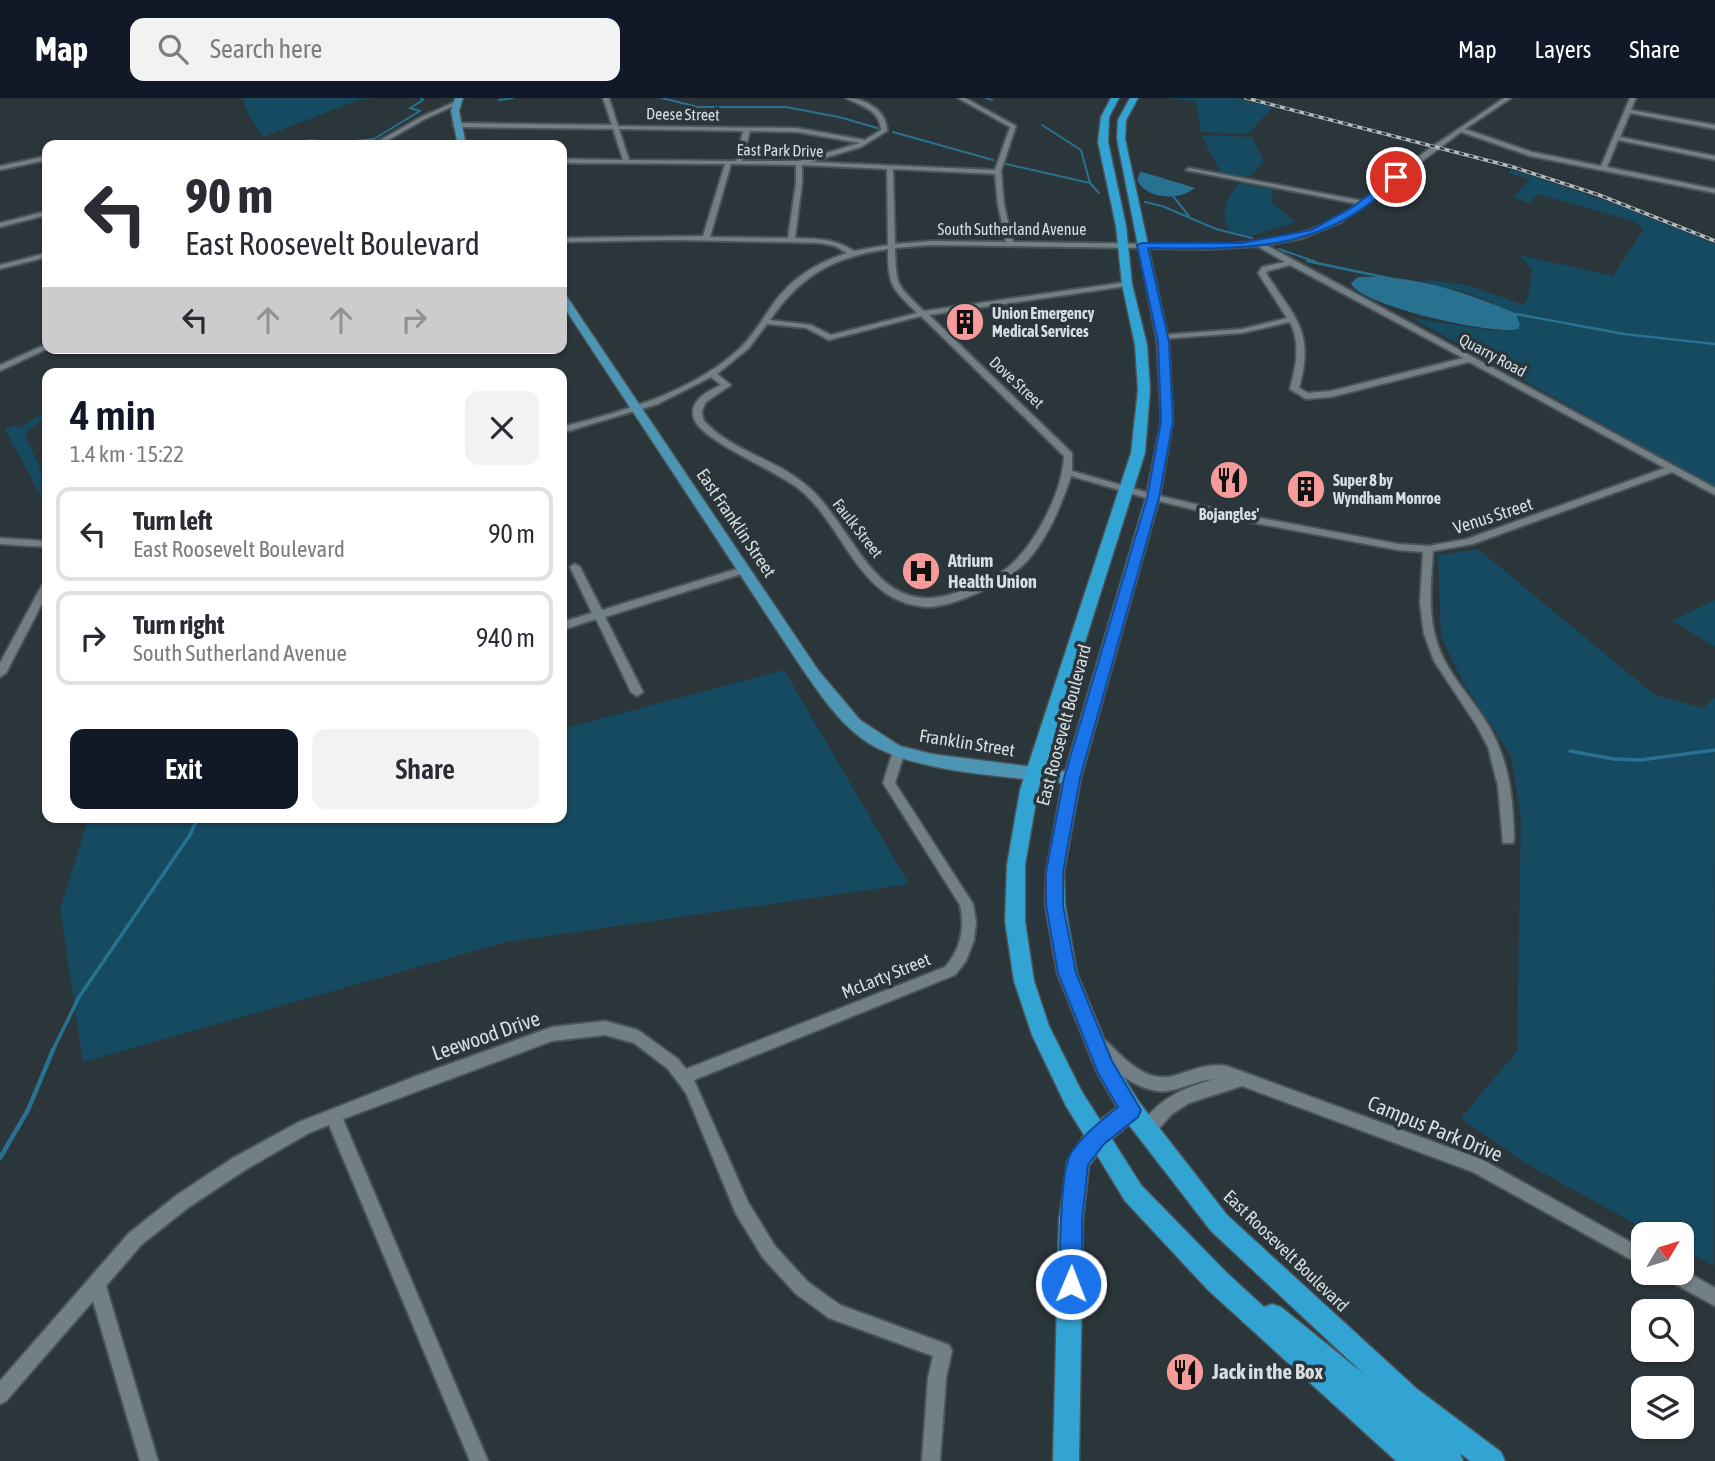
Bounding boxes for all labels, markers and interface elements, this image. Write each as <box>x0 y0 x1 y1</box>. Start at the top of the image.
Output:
search box <box>130 18 620 81</box>
text: Map <box>35 30 88 68</box>
icon: search <box>154 30 192 68</box>
text: Search here <box>210 34 322 64</box>
text: Map <box>1458 36 1497 63</box>
text: Layers <box>1535 36 1591 63</box>
text: Share <box>1629 36 1680 63</box>
street label: Deese Street <box>646 104 720 124</box>
street label: East Park Drive <box>737 140 823 160</box>
pin <box>1366 147 1426 207</box>
icon: arrive <box>1377 158 1415 196</box>
text: 90 m <box>185 167 273 223</box>
icon: left <box>70 168 161 259</box>
street label: South Sutherland Avenue <box>938 220 1086 238</box>
text: East Roosevelt Boulevard <box>185 225 480 262</box>
icon: left <box>176 301 214 339</box>
icon: ahead <box>249 301 287 339</box>
icon: ahead <box>322 301 360 339</box>
icon: right <box>395 301 433 339</box>
building icon: Union Emergency Medical Services <box>944 301 986 343</box>
place label: Union Emergency Medical Services <box>992 304 1095 340</box>
street label: Quarry Road <box>1456 330 1530 381</box>
street label: Dove Street <box>986 352 1048 412</box>
text: 4 min <box>70 391 156 439</box>
button: close <box>465 391 539 465</box>
text: 1.4 km · 15:22 <box>70 441 184 467</box>
restaurant icon: Bojangles' <box>1208 459 1250 501</box>
street label: East Franklin Street <box>692 464 780 581</box>
building icon: Super 8 by Wyndham Monroe <box>1285 468 1327 510</box>
place label: Super 8 by Wyndham Monroe <box>1332 471 1441 507</box>
street label: Venus Street <box>1451 493 1535 538</box>
street label: Faulk Street <box>829 495 887 561</box>
place label: Bojangles' <box>1199 505 1260 523</box>
text: Turn left <box>133 506 213 536</box>
icon: left <box>74 515 112 553</box>
text: 90 m <box>488 519 535 549</box>
text: East Roosevelt Boulevard <box>133 536 345 562</box>
hospital icon: Atrium Health Union <box>900 550 942 592</box>
place label: Atrium Health Union <box>947 550 1037 592</box>
text: Turn right <box>133 610 224 640</box>
icon: right <box>74 619 112 657</box>
text: 940 m <box>476 623 535 653</box>
text: South Sutherland Avenue <box>133 640 347 666</box>
street label: East Roosevelt Boulevard <box>1032 642 1095 808</box>
street label: Franklin Street <box>918 725 1016 760</box>
button: Exit <box>70 729 298 809</box>
button: Share <box>312 729 539 809</box>
street label: McLarty Street <box>838 948 933 1003</box>
street label: Leewood Drive <box>429 1005 543 1065</box>
street label: Campus Park Drive <box>1364 1090 1506 1166</box>
street label: East Roosevelt Boulevard <box>1219 1185 1353 1316</box>
north arrow <box>1631 1222 1694 1284</box>
map controls <box>1631 1222 1694 1439</box>
position arrow <box>1034 1247 1108 1321</box>
button: search <box>1631 1299 1694 1362</box>
restaurant icon: Jack in the Box <box>1164 1351 1206 1393</box>
place label: Jack in the Box <box>1211 1359 1324 1383</box>
button: layers <box>1631 1376 1694 1439</box>

